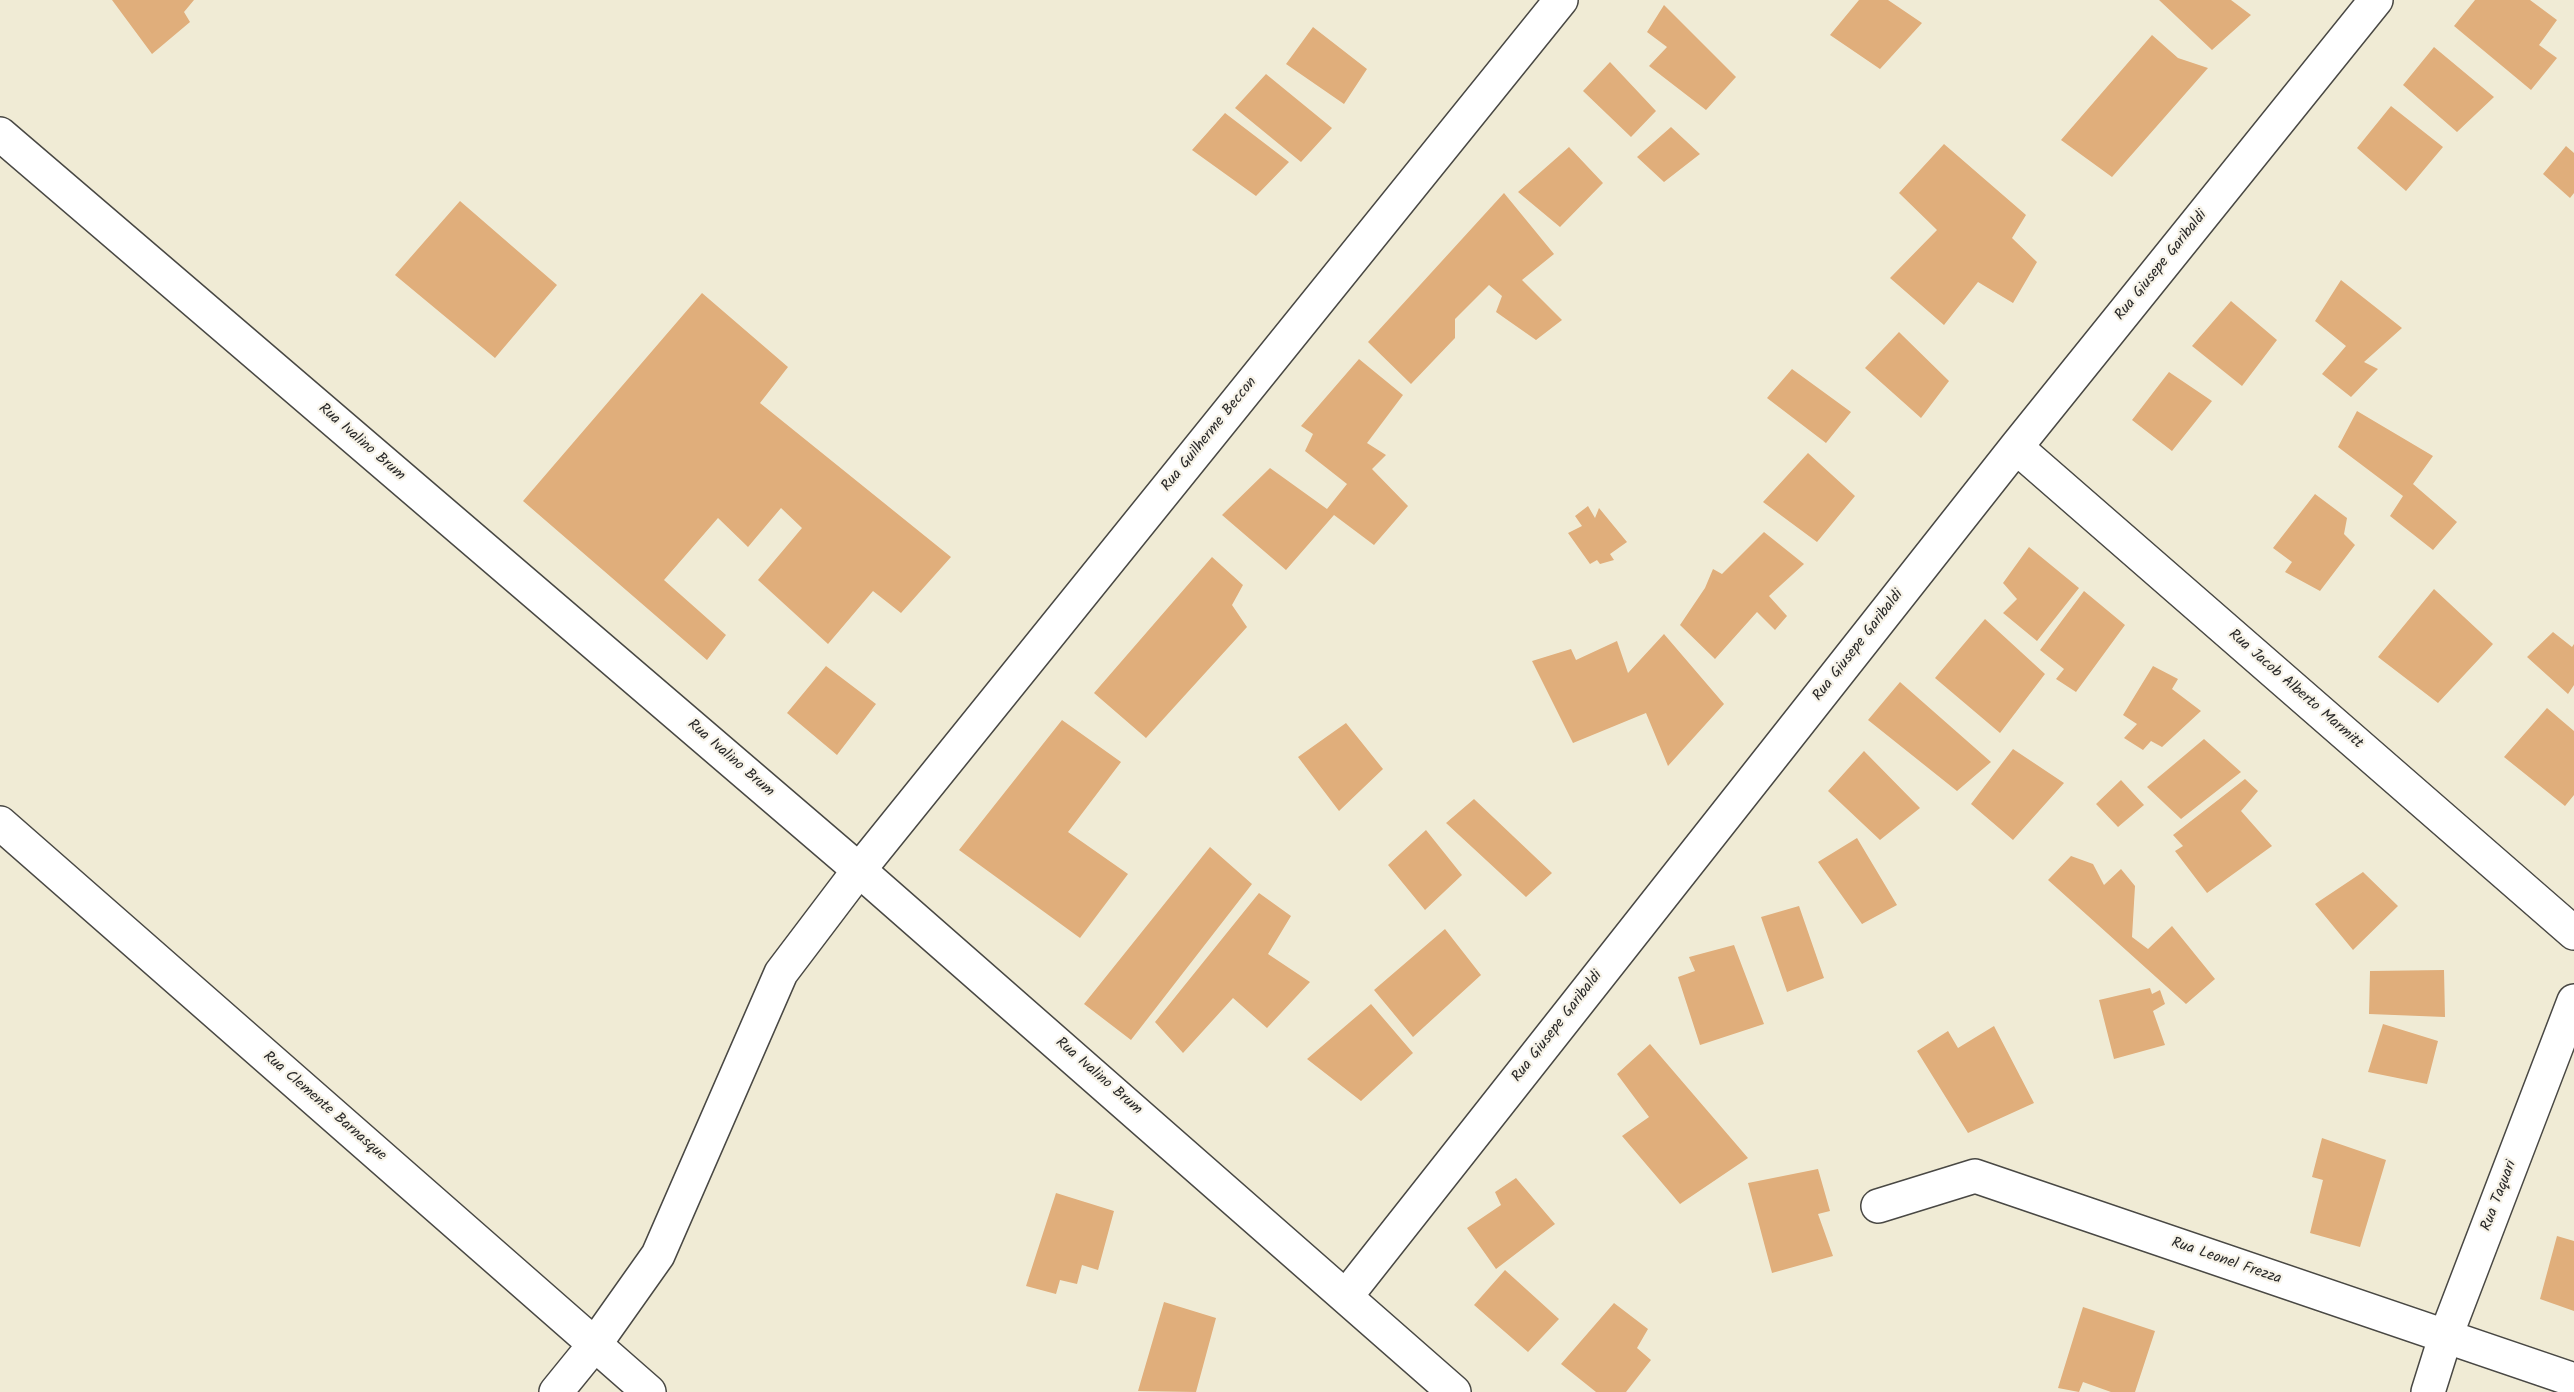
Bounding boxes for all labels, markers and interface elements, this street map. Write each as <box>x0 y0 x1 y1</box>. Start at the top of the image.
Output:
street label: Rua Giusepe Garibaldi <box>2112 207 2212 325</box>
street label: Rua Guilherme Beccon <box>1158 374 1262 496</box>
street label: Rua Ivalino Brum <box>314 401 408 485</box>
street label: Rua Giusepe Garibaldi <box>1810 587 1908 705</box>
street label: Rua Jacob Alberto Marmitt <box>2224 627 2366 753</box>
street label: Rua Ivalino Brum <box>683 717 777 801</box>
street label: Rua Giusepe Garibaldi <box>1509 968 1607 1086</box>
street label: Rua Ivalino Brum <box>1051 1035 1145 1119</box>
street label: Rua Clemente Barnasque <box>259 1048 389 1166</box>
street label: Rua Taquari <box>2478 1158 2522 1234</box>
street label: Rua Leonel Frezza <box>2169 1235 2283 1289</box>

